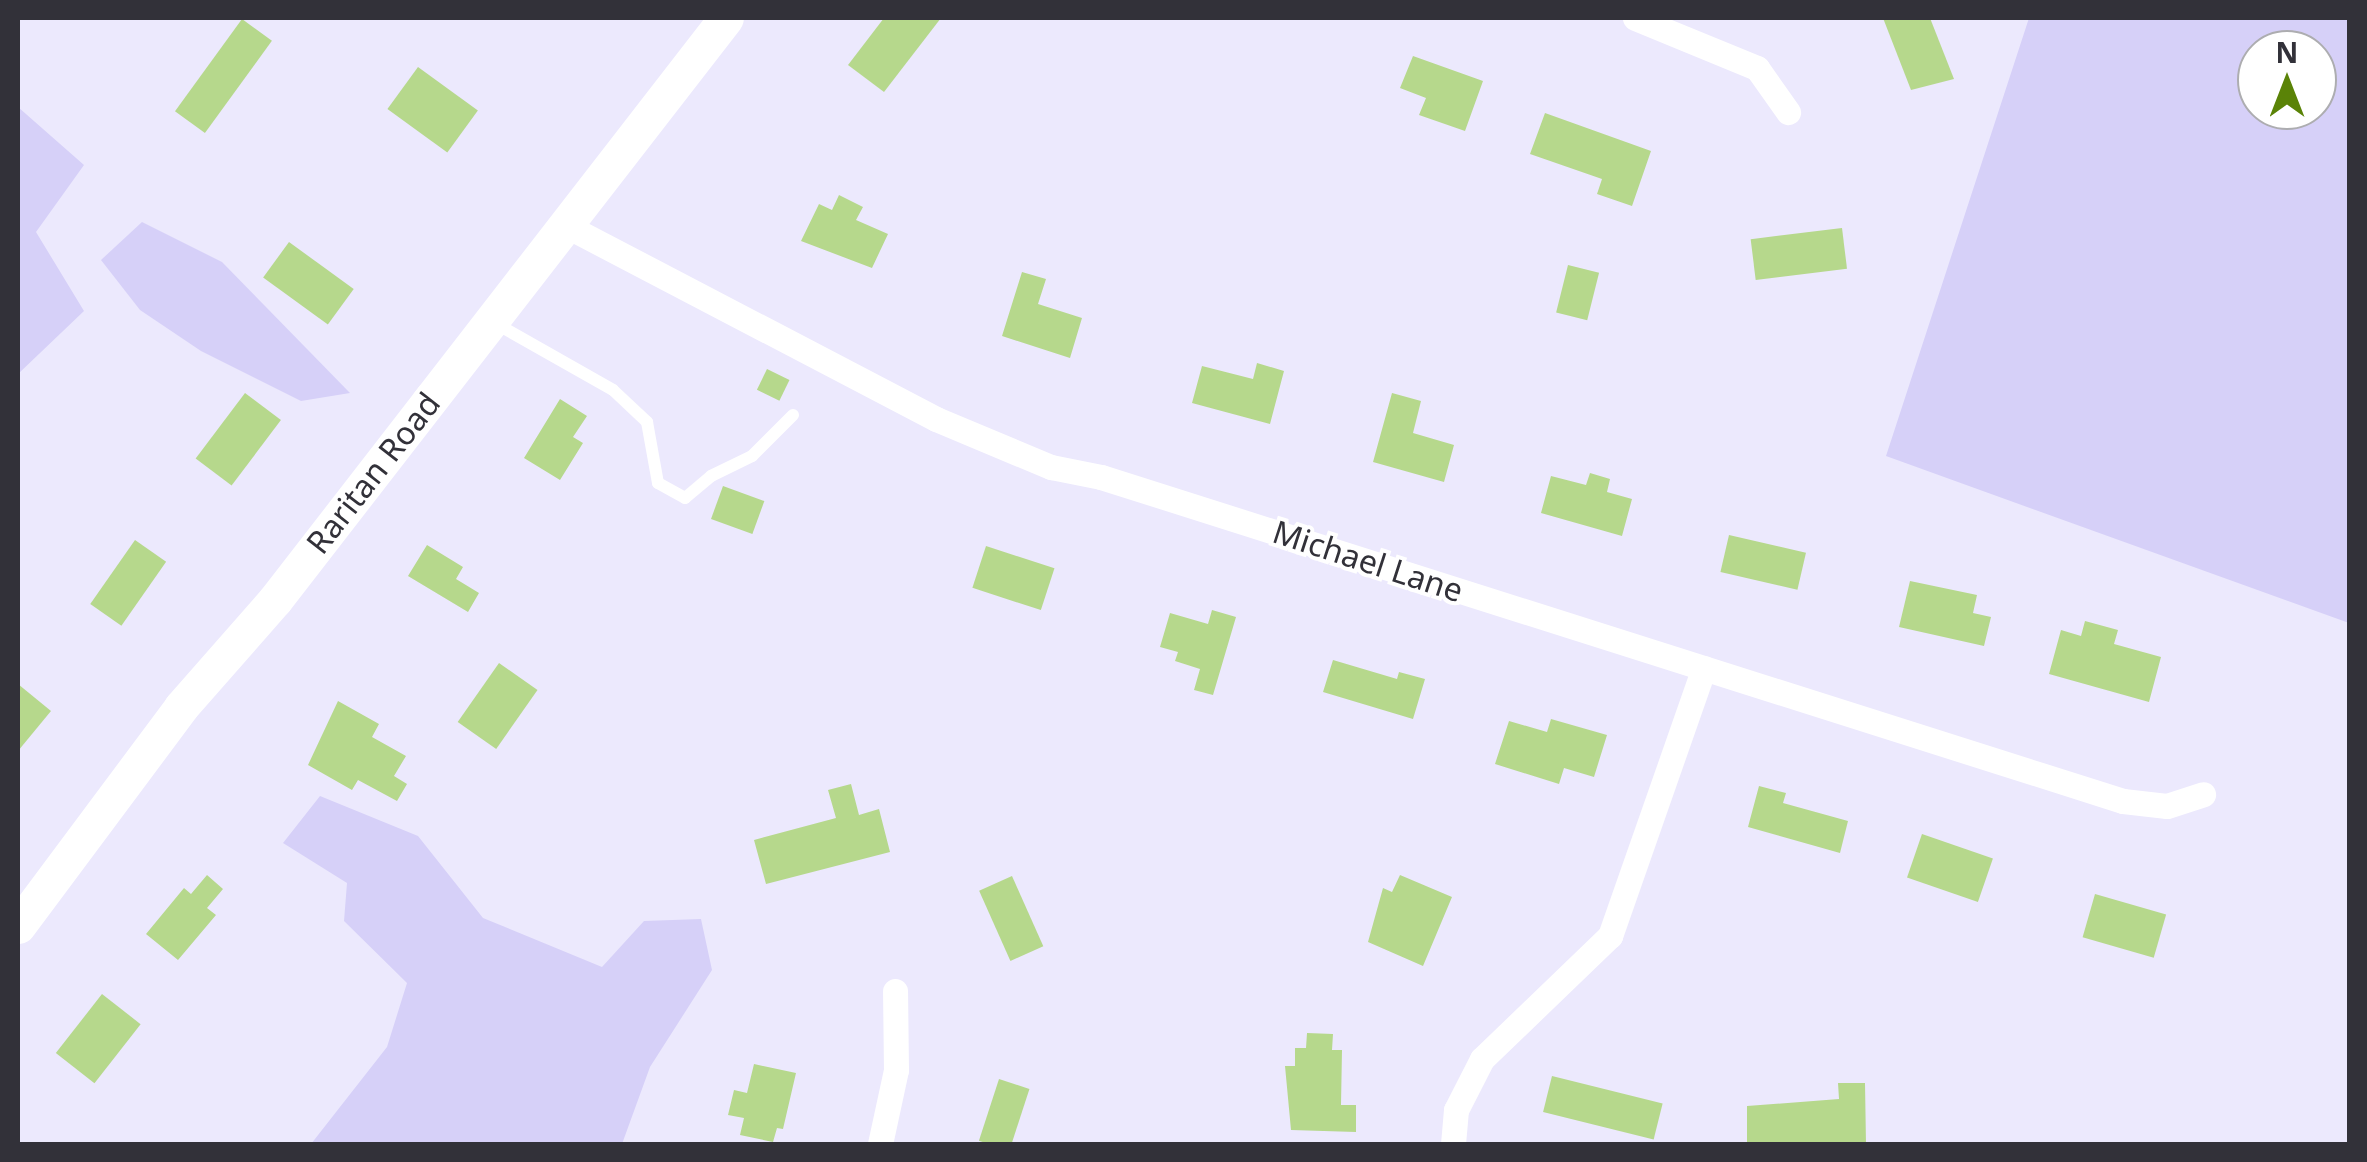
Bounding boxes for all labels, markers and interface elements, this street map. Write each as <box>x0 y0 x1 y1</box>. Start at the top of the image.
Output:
north arrow <box>2237 30 2337 130</box>
text: N <box>2276 33 2298 71</box>
street label: Raritan Road <box>298 385 448 561</box>
street label: Michael Lane <box>1268 512 1468 610</box>

